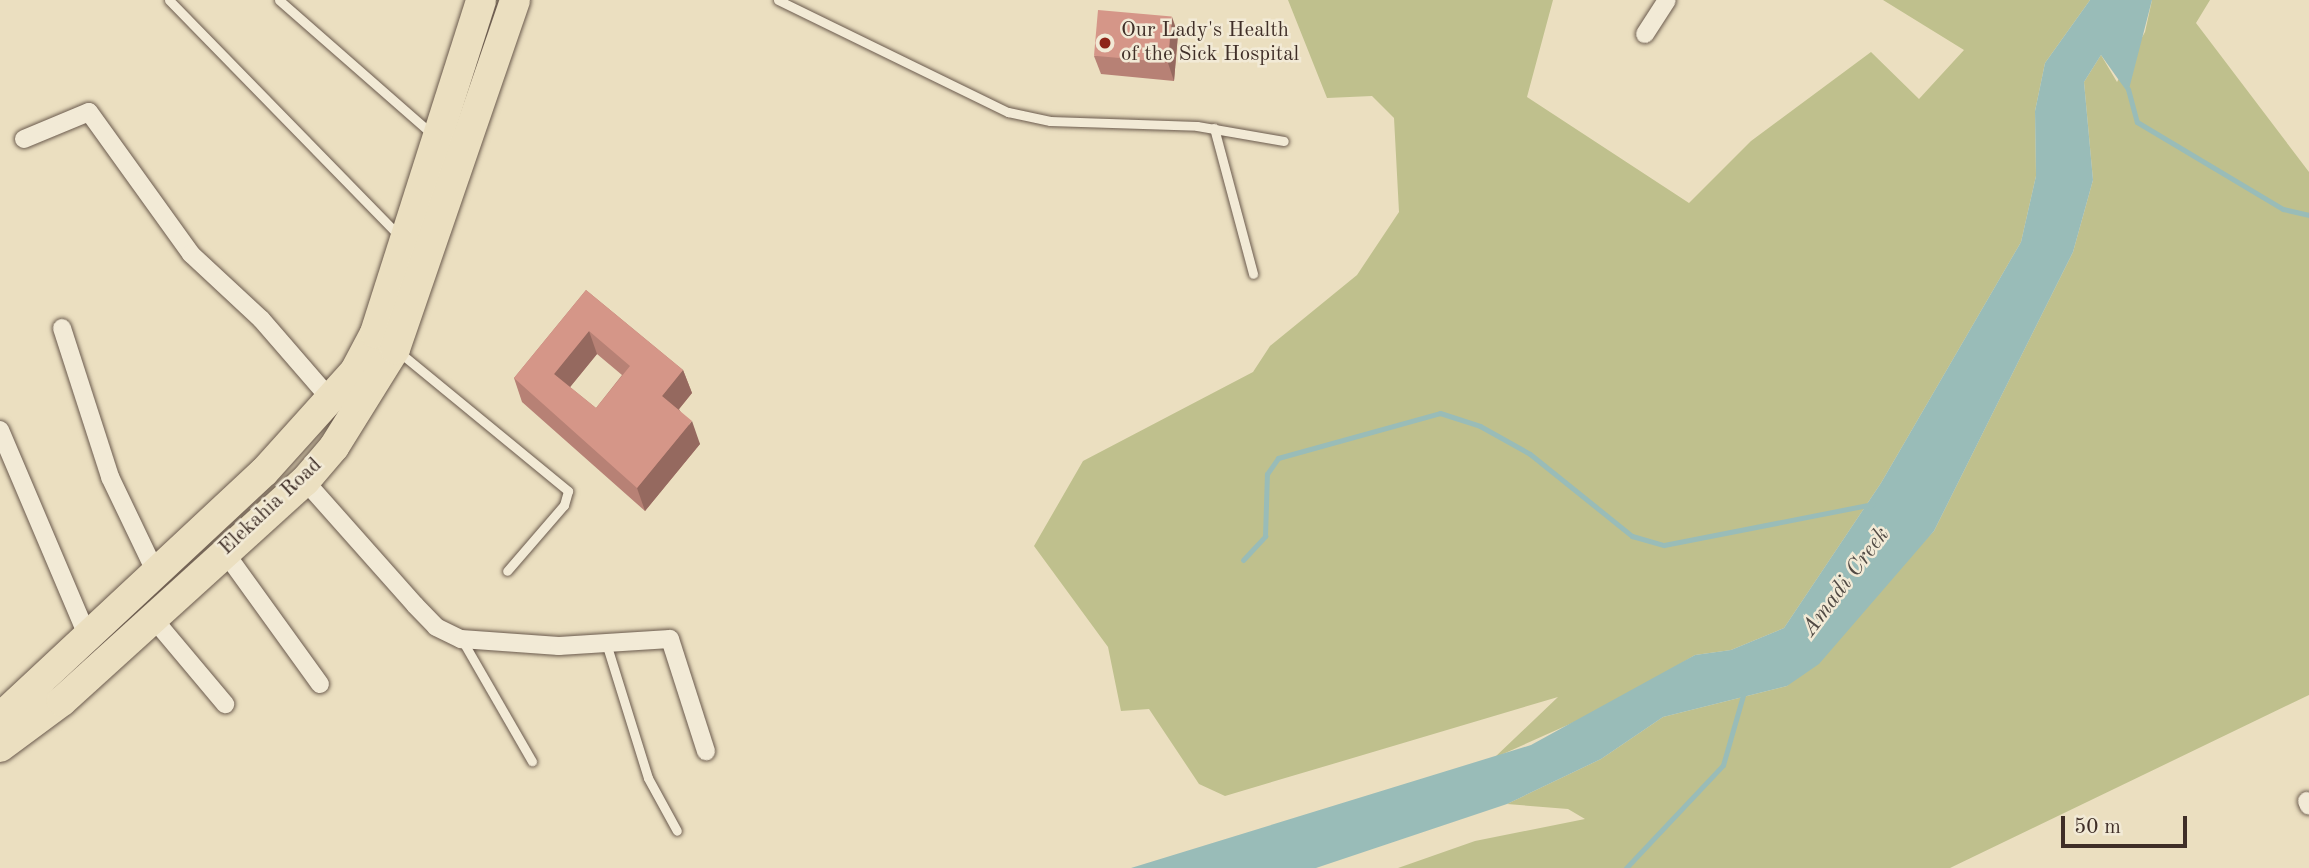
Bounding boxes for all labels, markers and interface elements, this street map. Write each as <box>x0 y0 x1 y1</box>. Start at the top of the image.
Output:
place label: Our Lady's Health of the Sick Hospital <box>1121 18 1299 68</box>
marker: Our Lady's Health of the Sick Hospital <box>1095 33 1115 53</box>
street label: Elekahia Road <box>214 453 328 561</box>
water label: Amadi Creek <box>1796 522 1896 642</box>
scale bar <box>2064 802 2190 846</box>
text: 50 m <box>2074 817 2121 838</box>

